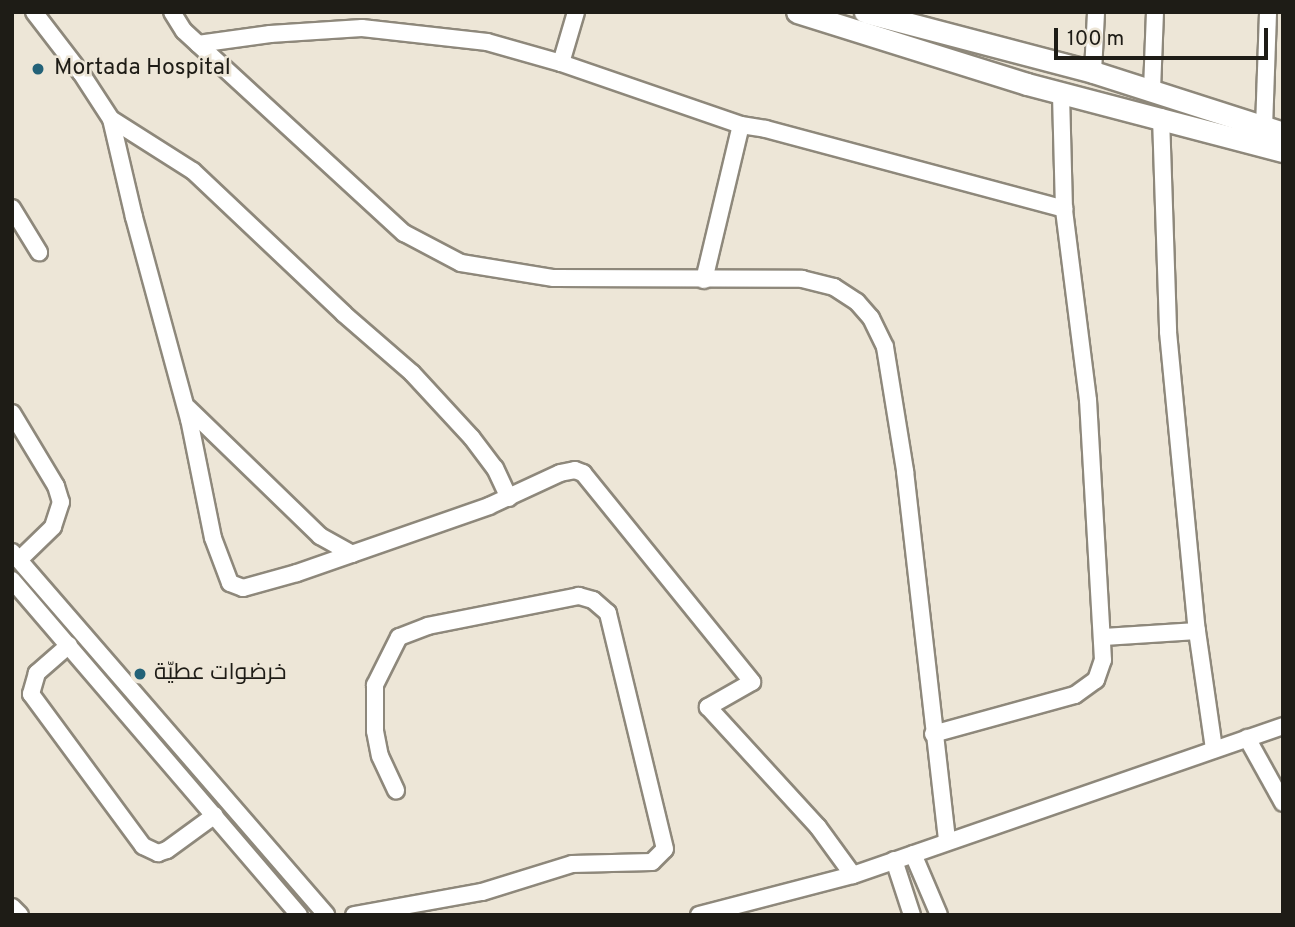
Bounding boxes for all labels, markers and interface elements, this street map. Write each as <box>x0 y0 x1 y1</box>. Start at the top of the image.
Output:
scale bar <box>1057 14 1270 58</box>
text: 100 m <box>1067 26 1124 53</box>
place label: Mortada Hospital <box>54 55 231 83</box>
marker: Mortada Hospital <box>28 59 48 79</box>
place label: خرضوات عطيّة <box>154 660 286 688</box>
marker: خرضوات عطيّة <box>132 666 148 682</box>

